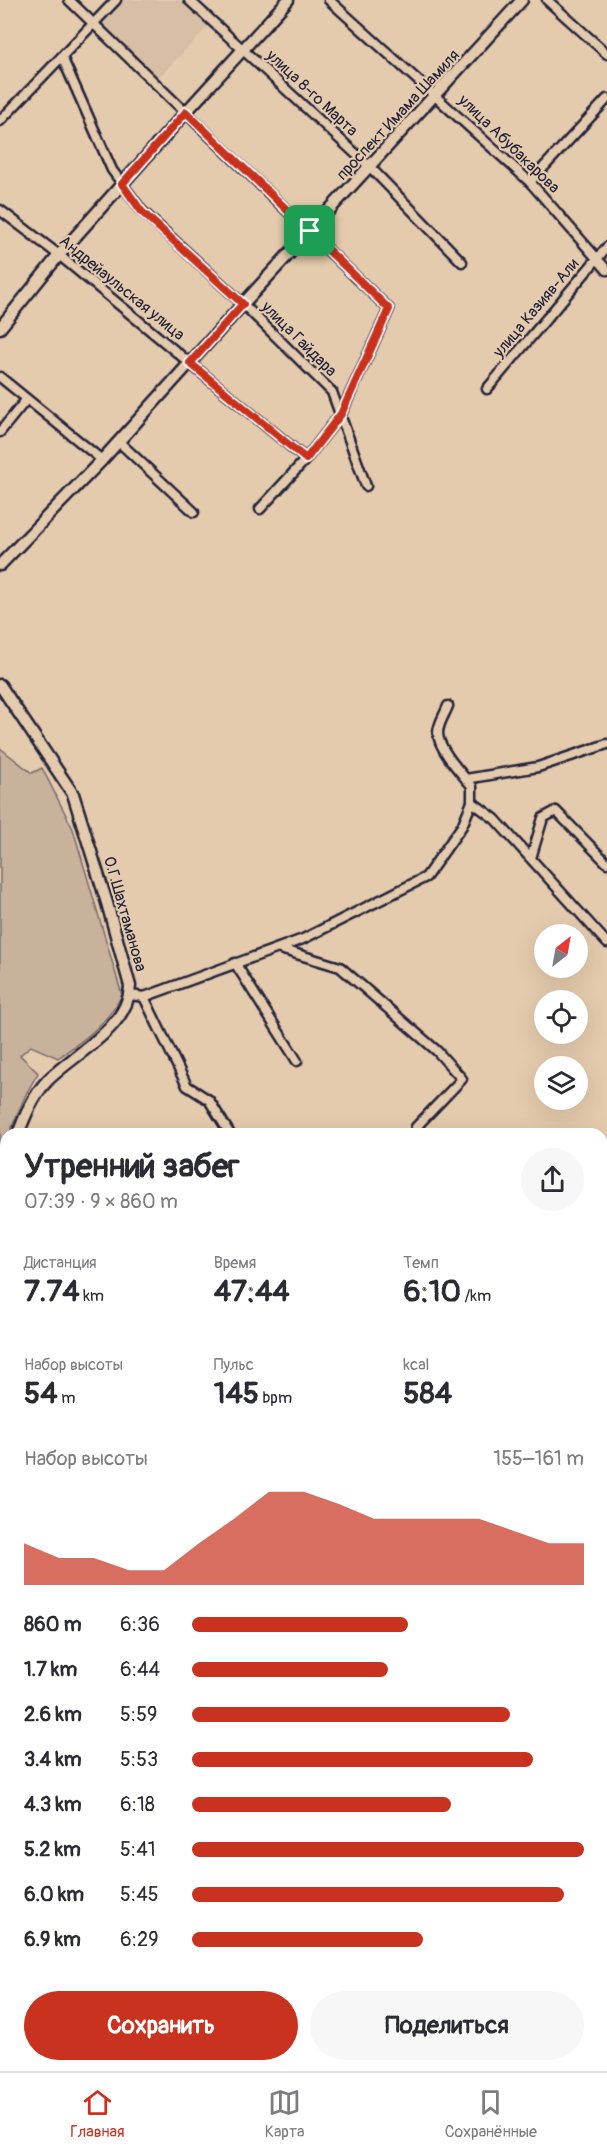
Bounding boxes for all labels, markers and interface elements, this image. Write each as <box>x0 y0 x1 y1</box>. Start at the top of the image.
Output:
street label: улица 8-го Марта <box>261 45 362 140</box>
street label: проспект Имама Шамиля <box>332 46 464 184</box>
street label: улица Абубакарова <box>453 90 564 198</box>
pin <box>284 205 335 256</box>
icon: arrive <box>293 214 326 247</box>
street label: Андрейаульская улица <box>55 231 189 345</box>
street label: улица Казияв-Али <box>488 254 583 362</box>
street label: улица Гайдара <box>257 297 341 381</box>
street label: О.Г.Шахтаманова <box>99 854 151 974</box>
north arrow <box>534 924 588 978</box>
map controls <box>534 924 588 1110</box>
button: locate <box>534 990 588 1044</box>
button: layers <box>534 1056 588 1110</box>
text: Утренний забег <box>24 1146 240 1187</box>
button: share <box>521 1148 584 1211</box>
text: 07:39 · 9 × 860 m <box>24 1189 178 1214</box>
text: Дистанция <box>24 1253 97 1273</box>
text: Время <box>214 1253 256 1273</box>
text: Темп <box>403 1253 439 1273</box>
text: 7.74 <box>24 1273 80 1310</box>
text: 47:44 <box>214 1273 290 1310</box>
text: 6:10 <box>403 1273 461 1310</box>
text: km <box>80 1286 104 1306</box>
text: /km <box>461 1286 491 1306</box>
text: Набор высоты <box>24 1355 123 1375</box>
text: Пульс <box>214 1355 254 1375</box>
text: kcal <box>403 1355 429 1375</box>
text: 54 <box>24 1375 58 1412</box>
text: 145 <box>214 1375 259 1412</box>
text: 584 <box>403 1375 452 1412</box>
text: m <box>58 1388 75 1408</box>
text: bpm <box>259 1388 292 1408</box>
text: Набор высоты <box>24 1446 148 1471</box>
text: 155–161 m <box>493 1446 584 1471</box>
text: 860 m <box>24 1612 81 1637</box>
text: 6:36 <box>120 1612 160 1637</box>
text: 1.7 km <box>24 1657 77 1682</box>
text: 6:44 <box>120 1657 160 1682</box>
text: 2.6 km <box>24 1702 82 1727</box>
text: 5:59 <box>120 1702 157 1727</box>
text: 3.4 km <box>24 1747 82 1772</box>
text: 5:53 <box>120 1747 158 1772</box>
text: 4.3 km <box>24 1792 82 1817</box>
text: 6:18 <box>120 1792 155 1817</box>
text: 5.2 km <box>24 1837 81 1862</box>
text: 5:41 <box>120 1837 156 1862</box>
text: 6.0 km <box>24 1882 84 1907</box>
text: 5:45 <box>120 1882 159 1907</box>
text: 6.9 km <box>24 1927 81 1952</box>
text: 6:29 <box>120 1927 158 1952</box>
button: Сохранить <box>24 1991 298 2060</box>
button: Поделиться <box>310 1991 584 2060</box>
tab: Главная <box>70 2086 124 2142</box>
tab: Карта <box>265 2086 304 2142</box>
tab: Сохранённые <box>445 2086 537 2142</box>

